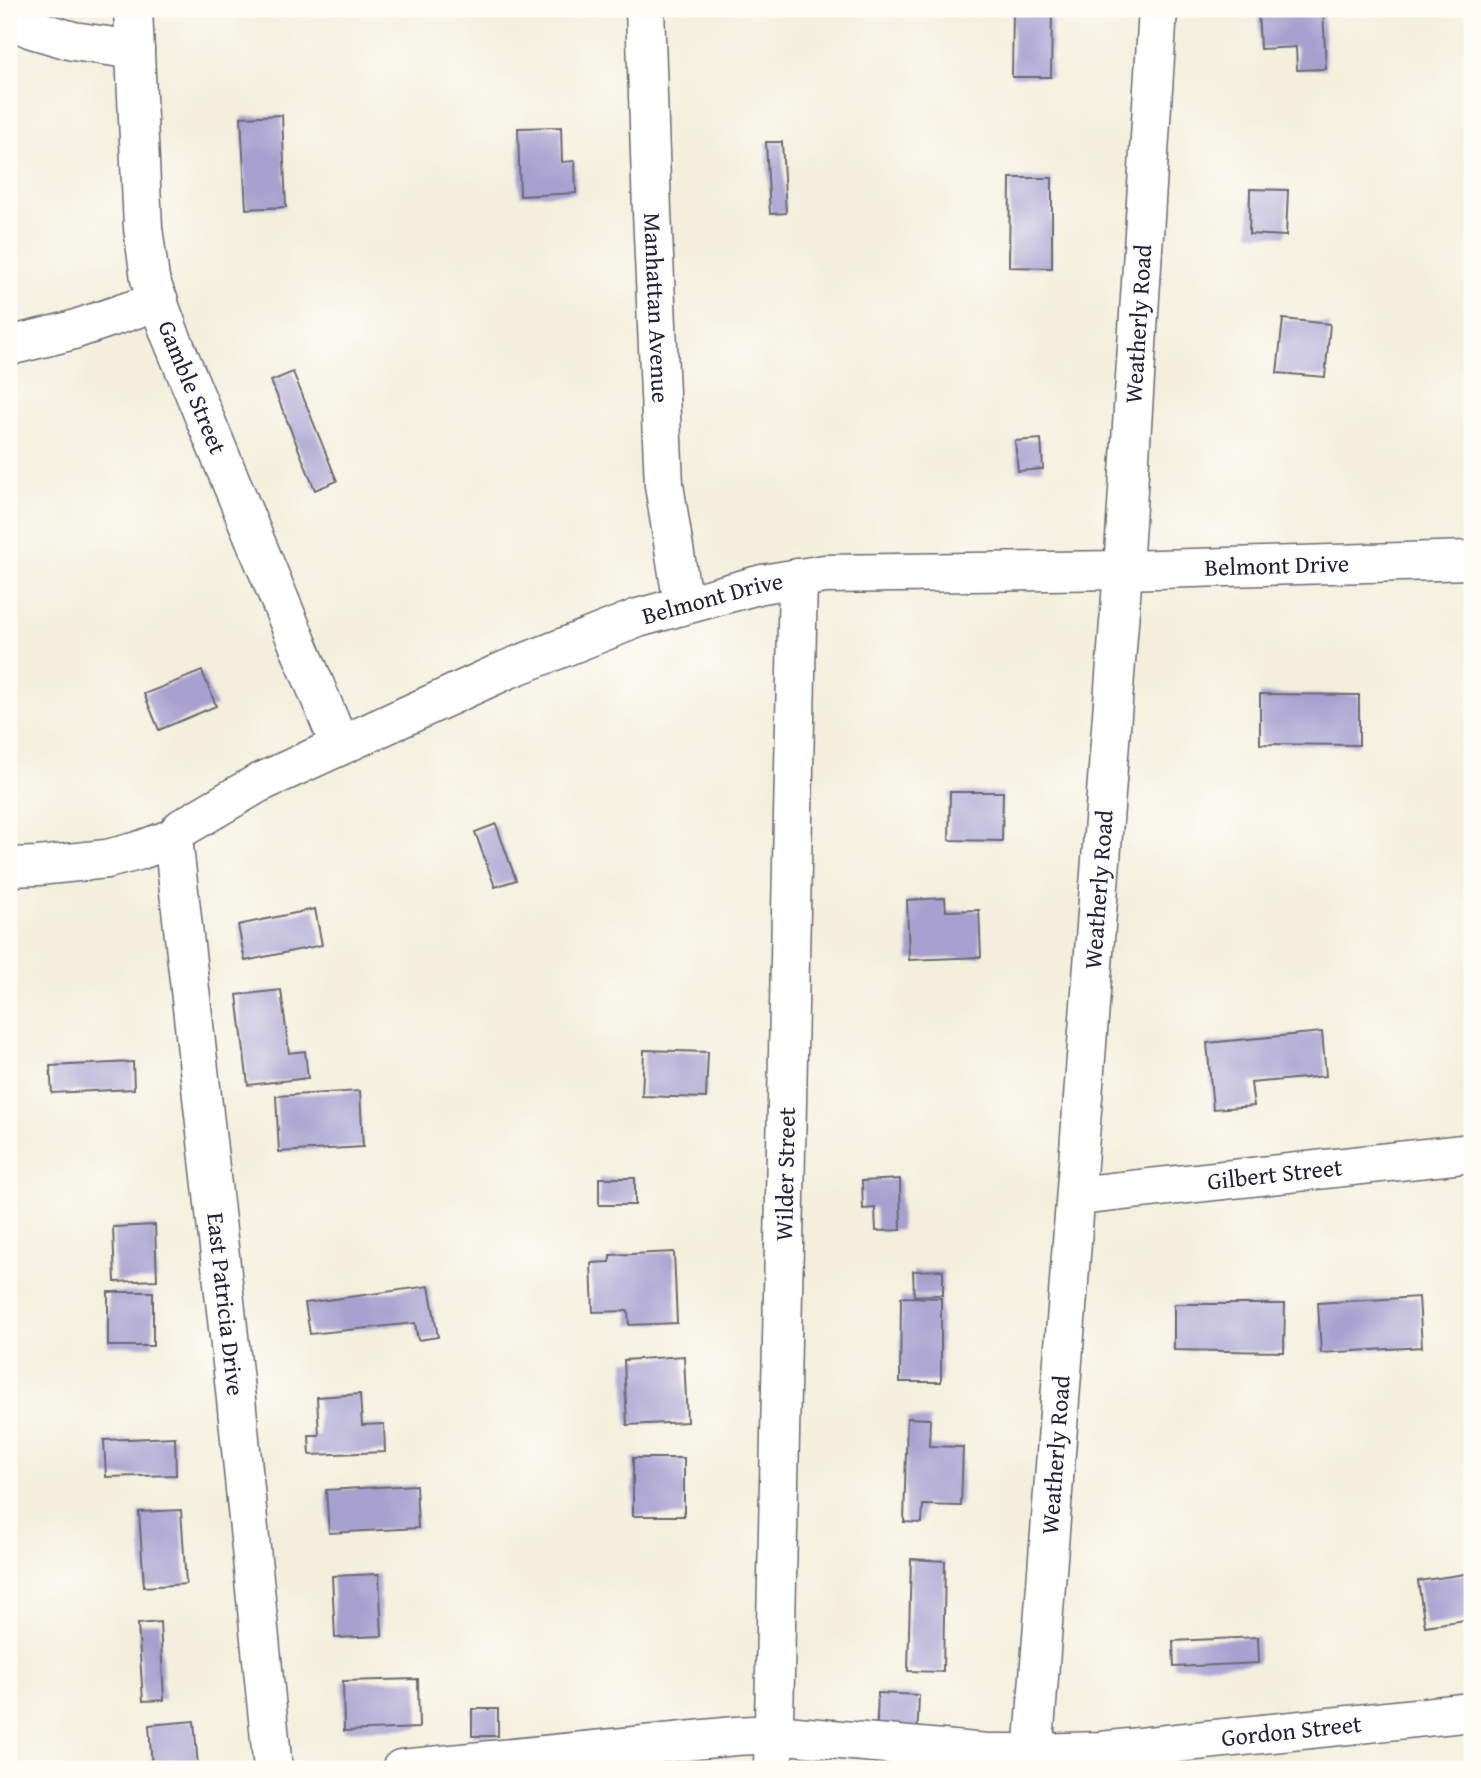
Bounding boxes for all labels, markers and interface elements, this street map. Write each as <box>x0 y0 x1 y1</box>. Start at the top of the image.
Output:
street label: Manhattan Avenue <box>635 212 678 404</box>
street label: Weatherly Road <box>1115 243 1160 405</box>
street label: Gamble Street <box>150 316 236 460</box>
street label: Belmont Drive <box>1204 546 1349 585</box>
street label: Belmont Drive <box>638 563 785 633</box>
street label: Weatherly Road <box>1075 808 1122 970</box>
street label: Wilder Street <box>766 1106 804 1241</box>
street label: Gilbert Street <box>1205 1149 1345 1199</box>
street label: East Patricia Drive <box>198 1211 253 1397</box>
street label: Weatherly Road <box>1032 1374 1079 1536</box>
street label: Gordon Street <box>1220 1706 1364 1755</box>

